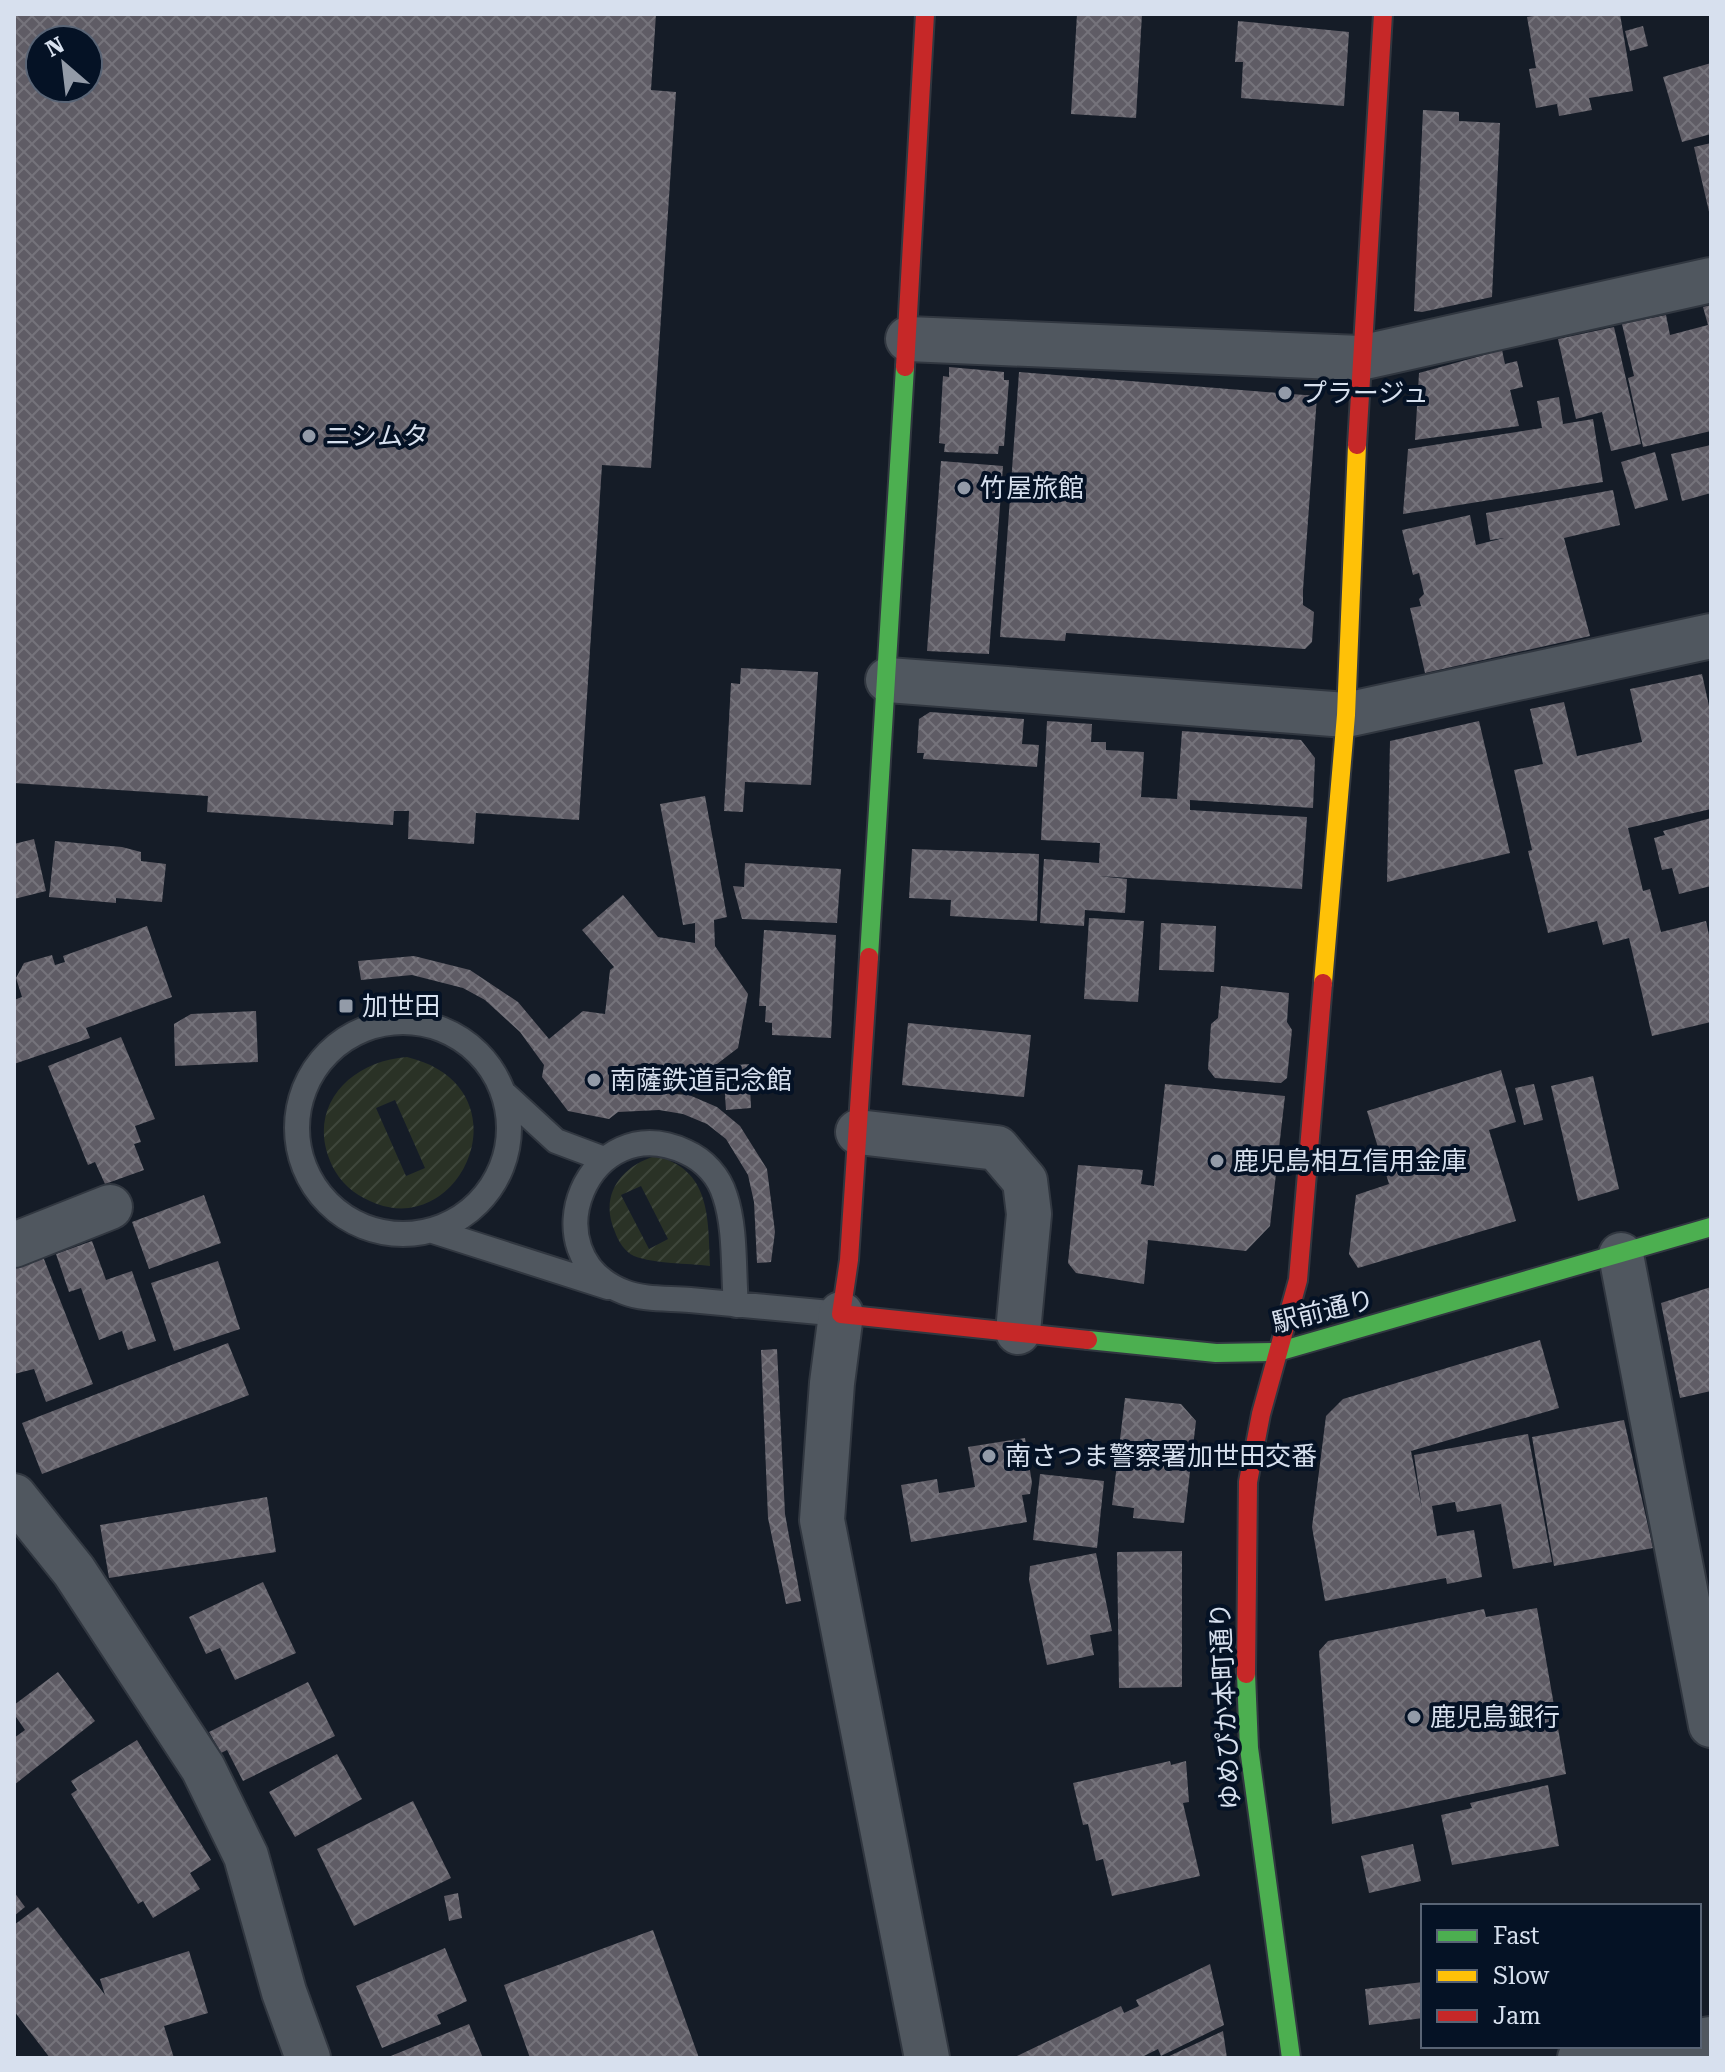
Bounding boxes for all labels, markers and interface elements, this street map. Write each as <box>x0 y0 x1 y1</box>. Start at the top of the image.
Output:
north arrow <box>24 24 104 104</box>
text: N <box>41 32 68 62</box>
place label: プラージュ <box>1301 378 1429 408</box>
marker: プラージュ <box>1276 384 1294 402</box>
place label: ニシムタ <box>325 421 429 451</box>
marker: ニシムタ <box>300 427 318 445</box>
place label: 竹屋旅館 <box>980 473 1084 503</box>
marker: 竹屋旅館 <box>955 479 973 497</box>
place label: 加世田 <box>362 991 440 1021</box>
marker: 加世田 <box>337 997 355 1015</box>
place label: 南薩鉄道記念館 <box>610 1065 792 1095</box>
marker: 南薩鉄道記念館 <box>585 1071 603 1089</box>
place label: 鹿児島相互信用金庫 <box>1233 1146 1467 1176</box>
marker: 鹿児島相互信用金庫 <box>1208 1152 1226 1170</box>
street label: 駅前通り <box>1269 1284 1377 1338</box>
place label: 南さつま警察署加世田交番 <box>1005 1441 1317 1471</box>
marker: 南さつま警察署加世田交番 <box>980 1447 998 1465</box>
street label: ゆめぴか本町通り <box>1205 1601 1245 1811</box>
place label: 鹿児島銀行 <box>1430 1702 1560 1732</box>
marker: 鹿児島銀行 <box>1405 1708 1423 1726</box>
legend <box>1421 1904 1701 2048</box>
text: Fast <box>1493 1922 1540 1950</box>
text: Slow <box>1493 1962 1550 1990</box>
text: Jam <box>1493 2002 1541 2030</box>

